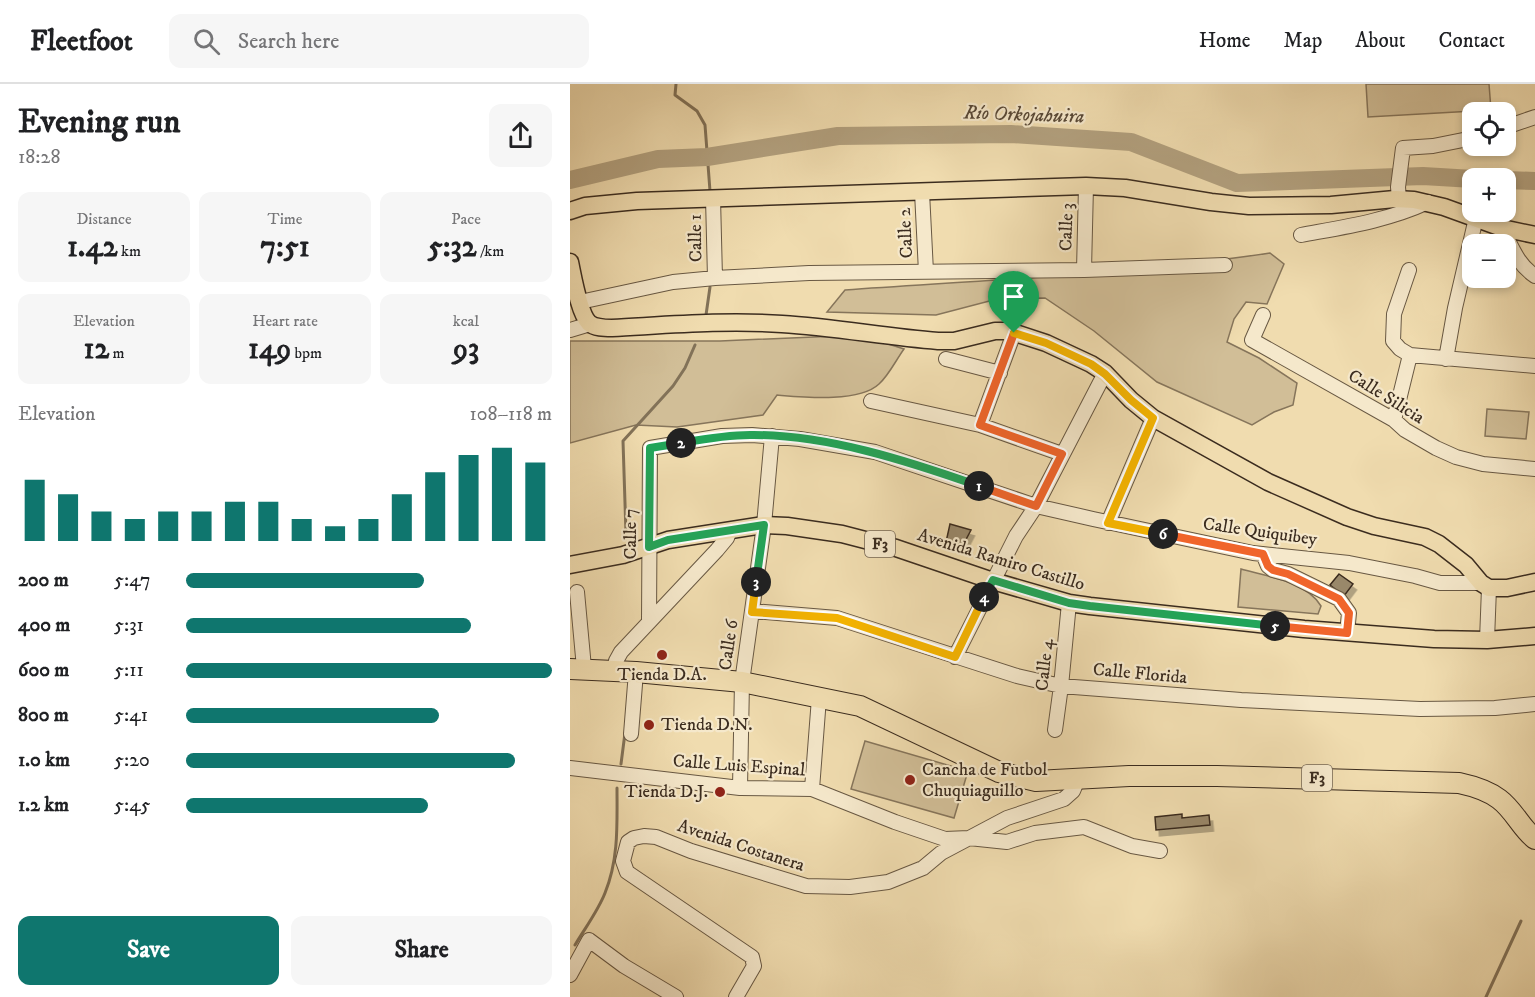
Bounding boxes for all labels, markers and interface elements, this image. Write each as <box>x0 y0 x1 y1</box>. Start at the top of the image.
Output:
search box <box>169 14 589 68</box>
text: Fleetfoot <box>30 24 133 59</box>
icon: search <box>190 25 223 58</box>
text: Search here <box>238 28 339 55</box>
text: Home <box>1199 28 1251 54</box>
text: Map <box>1284 28 1322 54</box>
text: About <box>1355 28 1406 54</box>
text: Contact <box>1439 28 1505 54</box>
water label: Río Orkojahuira <box>962 100 1085 130</box>
text: Evening run <box>18 102 180 143</box>
map controls <box>1462 102 1516 288</box>
button: locate <box>1462 102 1516 156</box>
button: share <box>489 104 552 167</box>
text: 18:28 <box>18 145 60 170</box>
button: + <box>1462 168 1516 222</box>
street label: Calle 3 <box>1055 202 1079 252</box>
street label: Calle 2 <box>894 207 918 259</box>
text: Distance <box>76 209 132 229</box>
text: Time <box>268 209 302 229</box>
text: Pace <box>451 209 481 229</box>
street label: Calle 1 <box>685 214 707 262</box>
text: 1.42 <box>67 229 118 266</box>
text: 7:51 <box>260 229 310 266</box>
text: 5:32 <box>428 229 476 266</box>
button: − <box>1462 234 1516 288</box>
text: km <box>118 241 141 261</box>
text: /km <box>476 241 504 261</box>
pin <box>988 271 1039 333</box>
icon: arrive <box>997 280 1030 313</box>
text: Elevation <box>73 311 135 331</box>
text: Heart rate <box>252 311 318 331</box>
text: kcal <box>453 311 479 331</box>
text: 12 <box>83 331 109 368</box>
text: 149 <box>248 331 291 368</box>
text: 93 <box>453 331 479 368</box>
text: m <box>109 343 125 363</box>
text: bpm <box>291 343 322 363</box>
street label: Calle Silicia <box>1344 365 1429 429</box>
text: Elevation <box>18 402 95 427</box>
text: 108–118 m <box>469 402 552 427</box>
pin: 2 <box>666 428 696 458</box>
text: 2 <box>677 433 685 453</box>
pin: 1 <box>964 471 994 501</box>
text: 1 <box>976 476 982 496</box>
street label: Calle 7 <box>620 508 642 560</box>
street label: Calle Quiquibey <box>1202 513 1319 551</box>
pin: 6 <box>1148 519 1178 549</box>
street label: Avenida Ramiro Castillo <box>915 524 1087 596</box>
text: 6 <box>1159 524 1167 544</box>
road number: F3 <box>865 531 895 557</box>
pin: 3 <box>741 567 771 597</box>
text: 200 m <box>18 568 69 593</box>
text: 5:47 <box>114 568 151 593</box>
text: 3 <box>753 572 759 592</box>
pin: 4 <box>969 582 999 612</box>
text: 4 <box>979 587 989 607</box>
pin: 5 <box>1260 611 1290 641</box>
text: 400 m <box>18 613 70 638</box>
text: 5:31 <box>114 613 144 638</box>
text: 5 <box>1271 616 1279 636</box>
street label: Calle 6 <box>715 618 744 672</box>
street label: Calle 4 <box>1031 637 1059 692</box>
marker: Tienda D.A. <box>655 648 669 662</box>
text: 600 m <box>18 658 69 683</box>
text: 5:11 <box>114 658 144 683</box>
street label: Calle Florida <box>1092 659 1188 689</box>
place label: Tienda D.A. <box>617 664 707 686</box>
text: 800 m <box>18 703 69 728</box>
text: 5:41 <box>114 703 148 728</box>
place label: Tienda D.N. <box>661 714 753 736</box>
marker: Tienda D.N. <box>642 718 656 732</box>
text: 1.0 km <box>18 748 70 773</box>
text: 5:20 <box>114 748 150 773</box>
street label: Calle Luis Espinal <box>672 750 807 782</box>
place label: Cancha de Futbol Chuquiaguillo <box>922 759 1048 802</box>
road number: F3 <box>1302 765 1332 791</box>
marker: Cancha de Futbol Chuquiaguillo <box>903 773 917 787</box>
place label: Tienda D.J. <box>624 781 708 803</box>
marker: Tienda D.J. <box>713 785 727 799</box>
text: 1.2 km <box>18 793 69 818</box>
text: 5:45 <box>114 793 150 818</box>
street label: Avenida Costanera <box>675 815 808 877</box>
button: Save <box>18 916 279 985</box>
button: Share <box>291 916 552 985</box>

